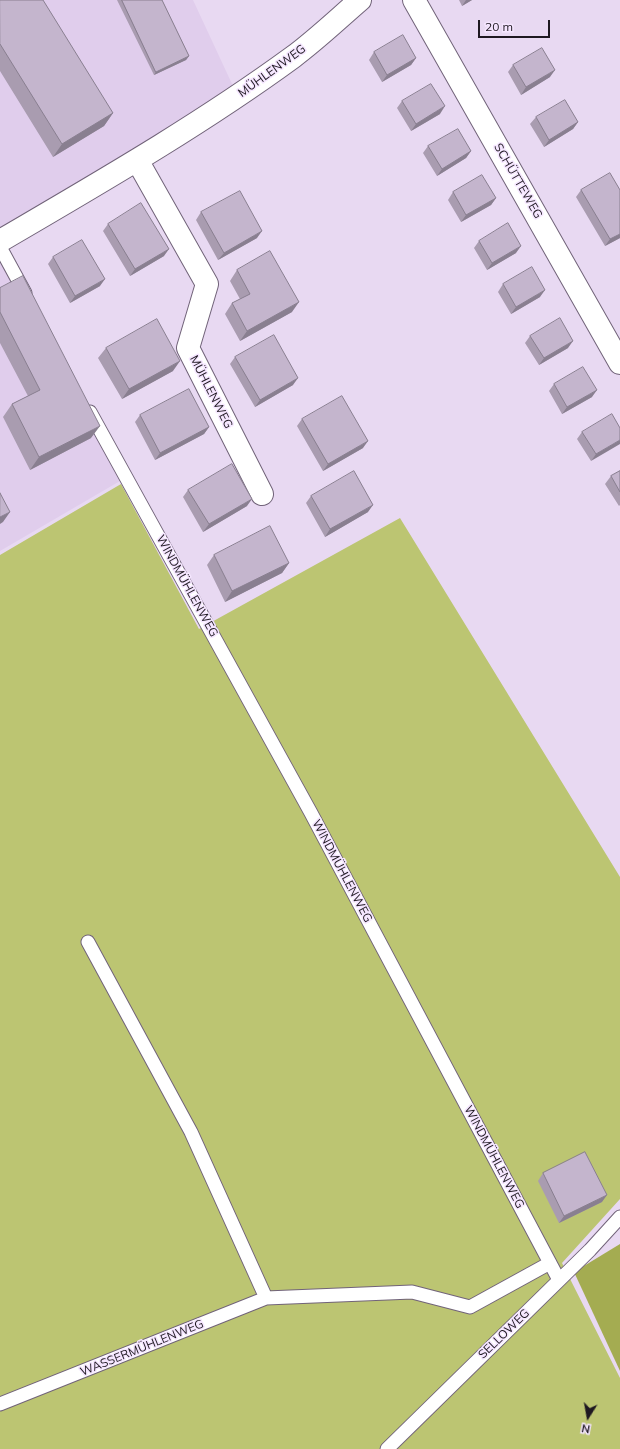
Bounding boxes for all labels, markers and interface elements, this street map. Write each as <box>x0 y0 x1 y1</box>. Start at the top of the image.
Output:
scale bar <box>480 12 552 38</box>
text: 20 m <box>485 19 513 34</box>
street label: MÜHLENWEG <box>235 42 309 100</box>
street label: SCHÜTTEWEG <box>491 141 545 221</box>
street label: MÜHLENWEG <box>186 353 236 431</box>
street label: WINDMÜHLENWEG <box>153 533 221 639</box>
street label: WINDMÜHLENWEG <box>309 817 375 925</box>
street label: WINDMÜHLENWEG <box>461 1103 527 1211</box>
street label: SELLOWEG <box>475 1306 533 1362</box>
street label: WASSERMÜHLENWEG <box>78 1317 206 1379</box>
north arrow <box>568 1397 608 1437</box>
text: N <box>580 1421 591 1436</box>

